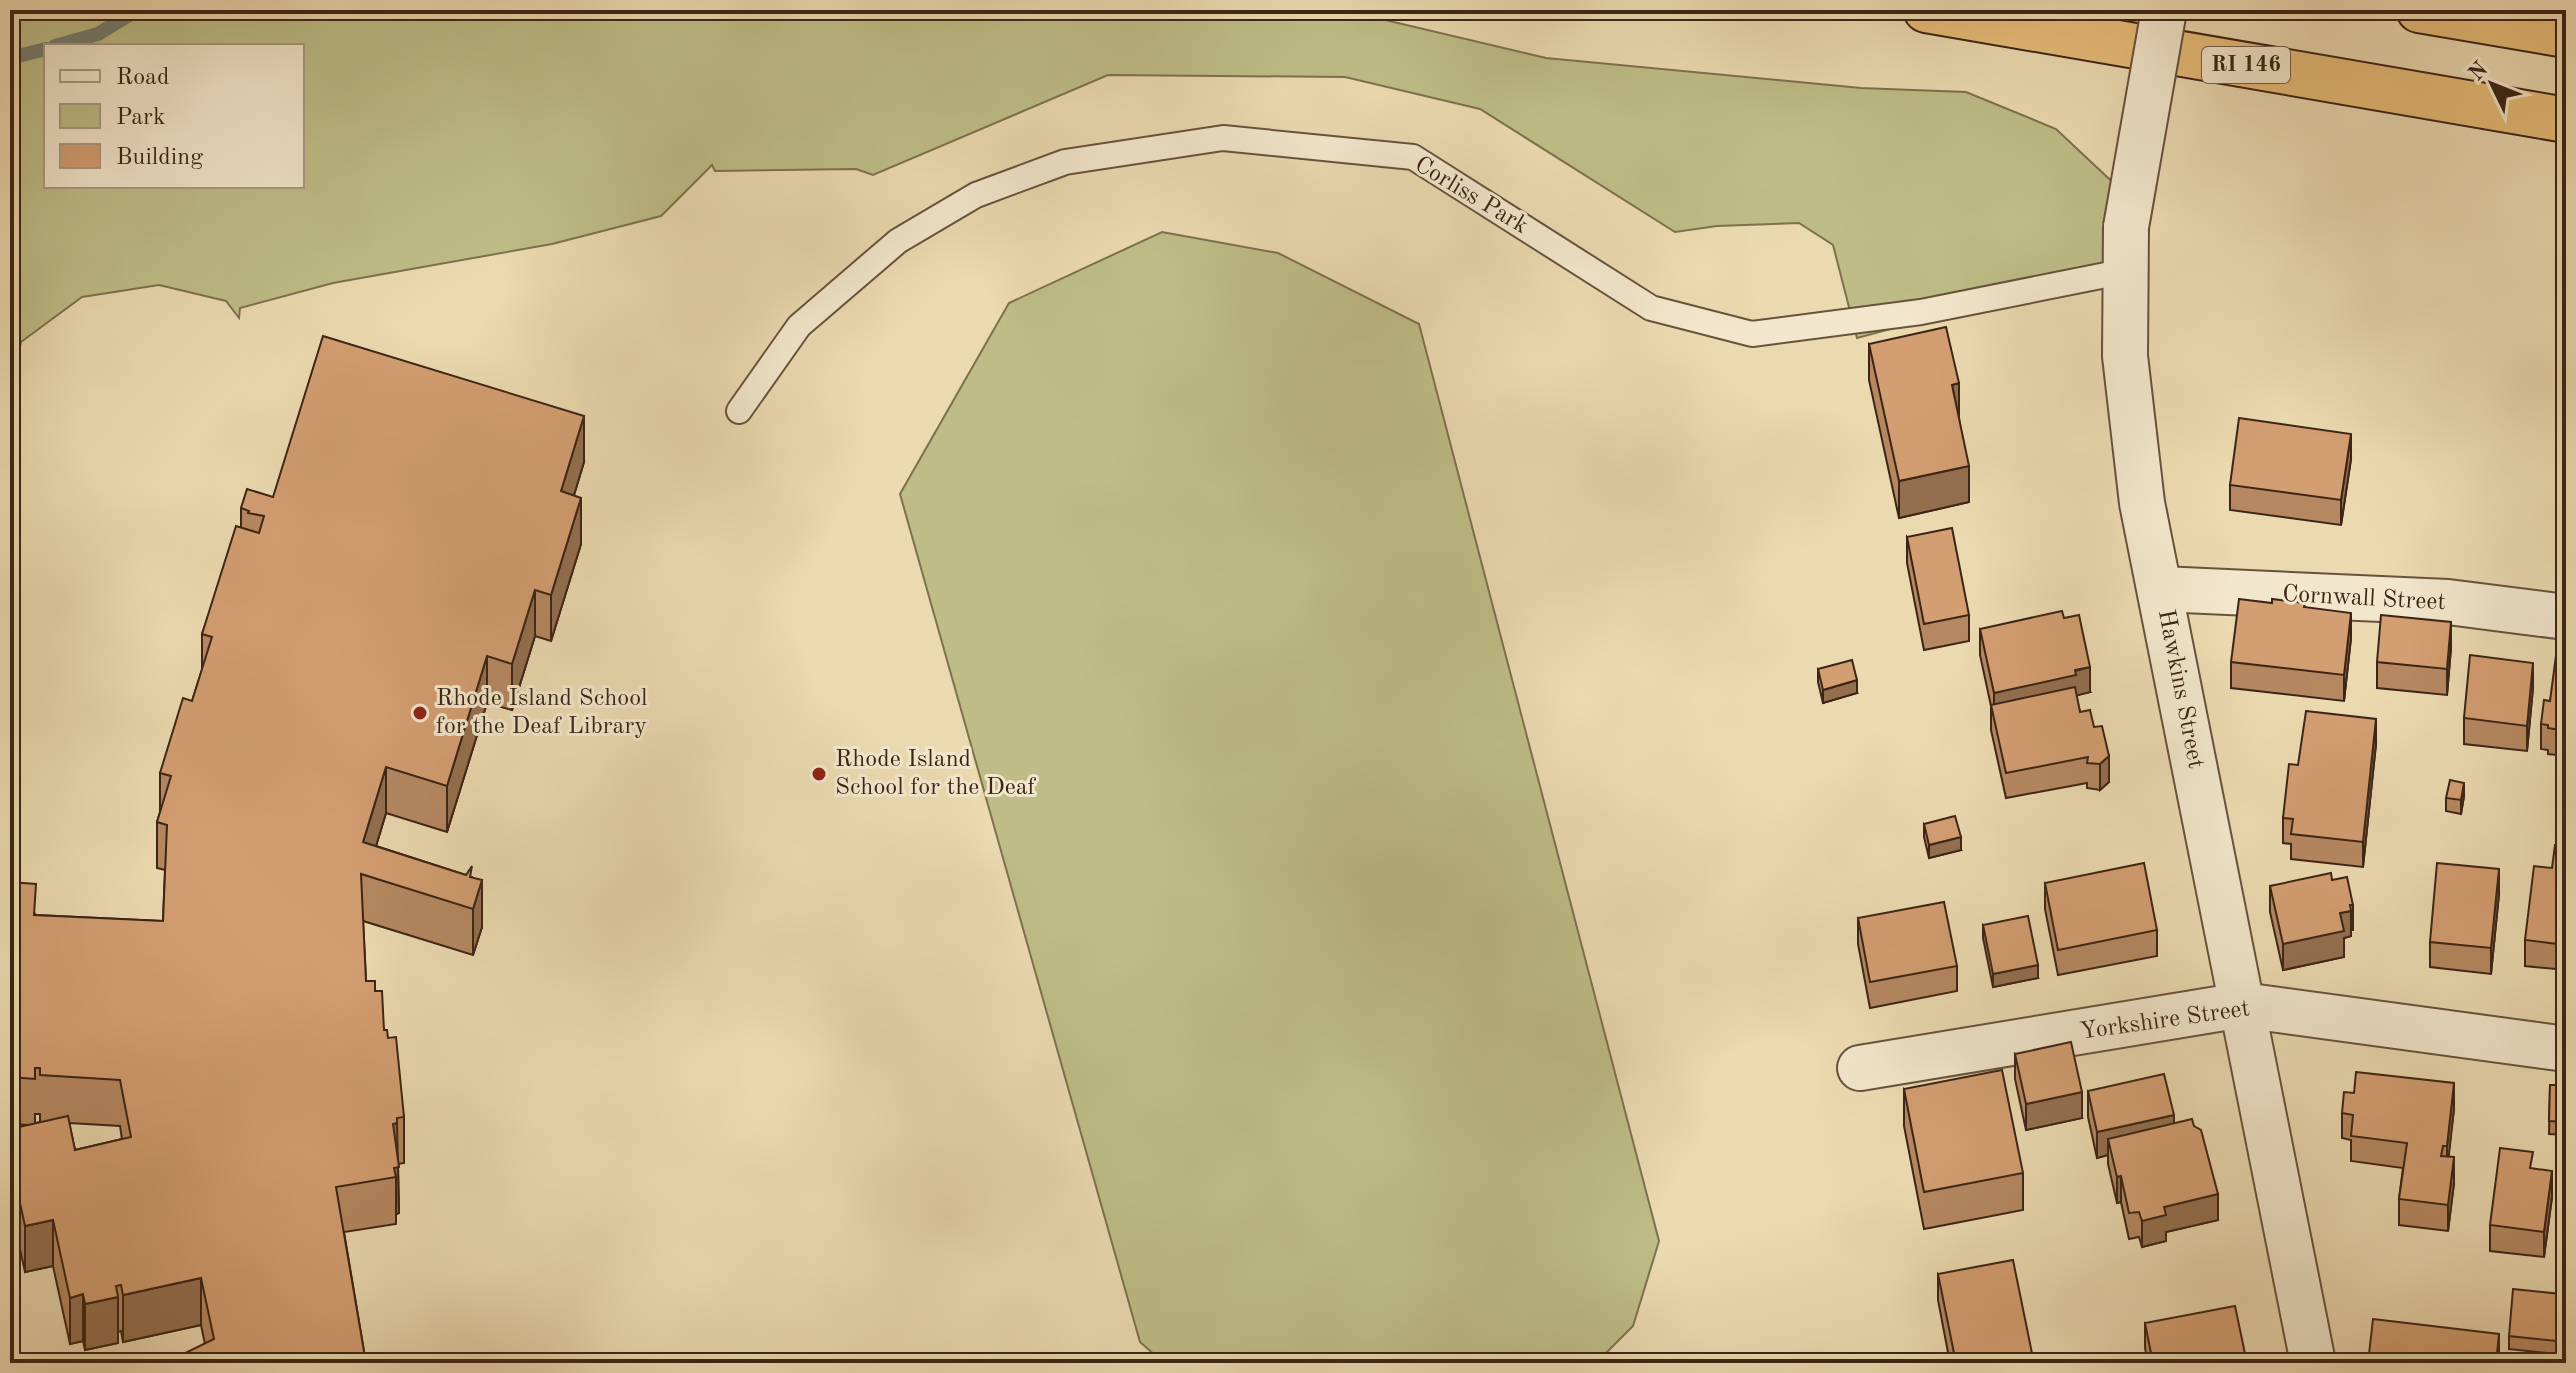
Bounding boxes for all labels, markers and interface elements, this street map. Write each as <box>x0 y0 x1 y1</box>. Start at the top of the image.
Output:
legend <box>44 44 304 188</box>
north arrow <box>2452 44 2532 124</box>
road number: RI 146 <box>2202 47 2290 83</box>
text: N <box>2465 58 2493 85</box>
text: Road <box>116 66 169 90</box>
text: Park <box>116 106 165 130</box>
text: Building <box>116 146 203 170</box>
street label: Corliss Park <box>1410 153 1532 239</box>
street label: Cornwall Street <box>2282 583 2446 615</box>
street label: Hawkins Street <box>2153 607 2207 771</box>
place label: Rhode Island School for the Deaf Library <box>436 687 648 739</box>
marker: Rhode Island School for the Deaf Library <box>411 704 429 722</box>
place label: Rhode Island School for the Deaf <box>835 748 1037 800</box>
marker: Rhode Island School for the Deaf <box>810 765 828 783</box>
street label: Yorkshire Street <box>2079 997 2251 1045</box>

